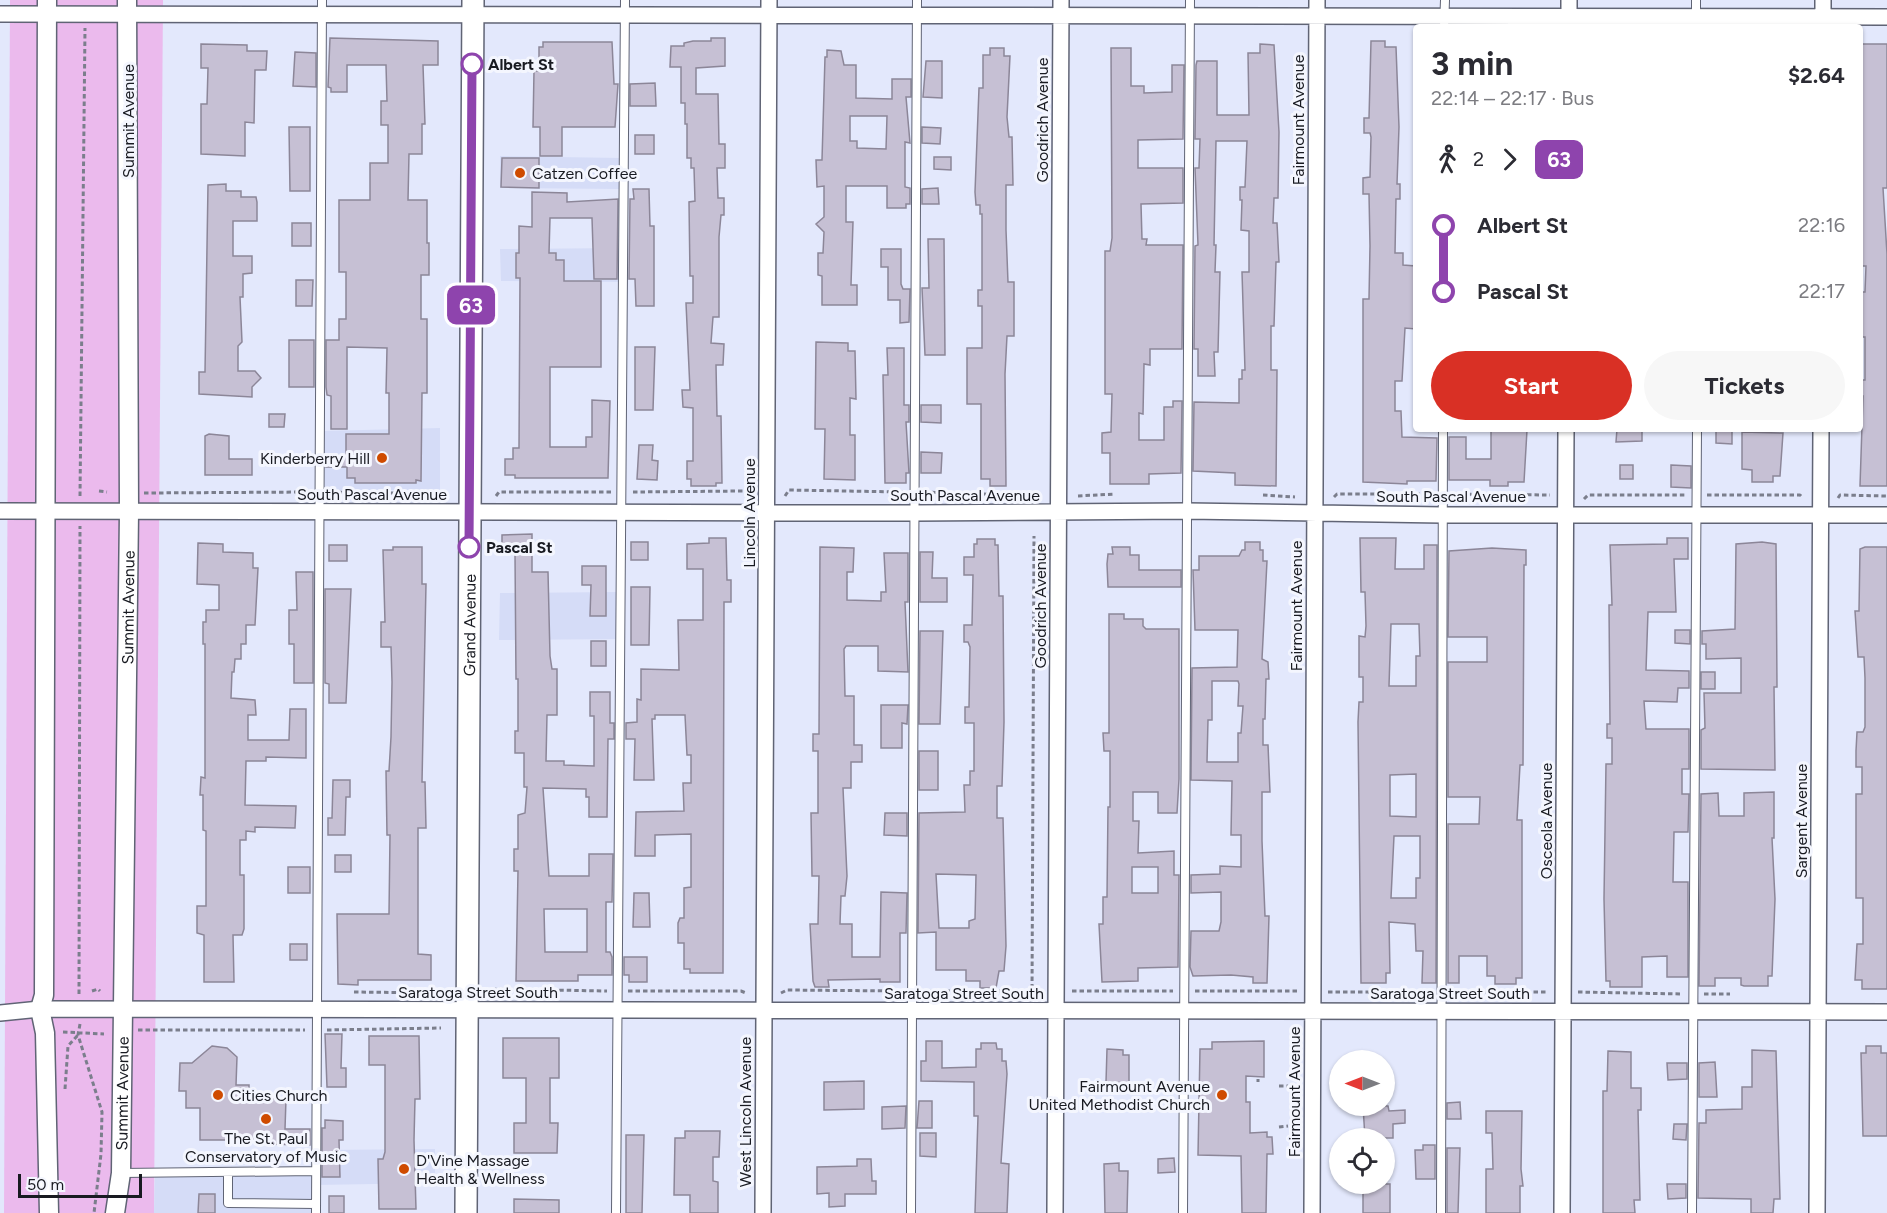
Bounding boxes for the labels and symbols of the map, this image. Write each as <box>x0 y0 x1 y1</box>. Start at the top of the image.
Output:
marker: Albert St <box>461 53 483 75</box>
street label: Fairmount Avenue <box>1289 54 1308 185</box>
place label: Albert St <box>488 55 554 74</box>
street label: Goodrich Avenue <box>1033 57 1052 182</box>
street label: Summit Avenue <box>119 64 138 178</box>
place label: Catzen Coffee <box>532 164 638 183</box>
marker: Catzen Coffee <box>513 166 527 180</box>
line badge: 63 <box>444 286 498 324</box>
place label: Kinderberry Hill <box>260 449 370 468</box>
marker: Kinderberry Hill <box>375 451 389 465</box>
street label: Lincoln Avenue <box>740 458 759 568</box>
street label: South Pascal Avenue <box>297 485 447 504</box>
street label: South Pascal Avenue <box>890 486 1040 505</box>
street label: South Pascal Avenue <box>1376 487 1526 506</box>
marker: Pascal St <box>458 536 480 558</box>
place label: Pascal St <box>486 538 553 557</box>
street label: Fairmount Avenue <box>1287 540 1306 671</box>
street label: Goodrich Avenue <box>1031 543 1050 668</box>
street label: Summit Avenue <box>118 550 139 665</box>
street label: Grand Avenue <box>460 574 480 676</box>
street label: Osceola Avenue <box>1537 763 1556 879</box>
street label: Sargent Avenue <box>1792 763 1811 878</box>
street label: Saratoga Street South <box>398 983 558 1002</box>
street label: Saratoga Street South <box>884 984 1044 1003</box>
street label: Saratoga Street South <box>1370 984 1530 1003</box>
street label: Fairmount Avenue <box>1285 1026 1304 1157</box>
street label: Summit Avenue <box>112 1036 133 1151</box>
street label: West Lincoln Avenue <box>736 1037 755 1187</box>
north arrow <box>1329 1050 1395 1116</box>
place label: Fairmount Avenue United Methodist Church <box>1029 1077 1210 1114</box>
place label: Cities Church <box>230 1086 328 1105</box>
marker: Cities Church <box>211 1088 225 1102</box>
marker: Fairmount Avenue United Methodist Church <box>1215 1088 1229 1102</box>
marker: The St. Paul Conservatory of Music <box>259 1112 273 1126</box>
place label: The St. Paul Conservatory of Music <box>185 1129 347 1166</box>
place label: D'Vine Massage Health & Wellness <box>416 1151 545 1188</box>
marker: D'Vine Massage Health & Wellness <box>397 1162 411 1176</box>
scale bar <box>18 1171 142 1198</box>

